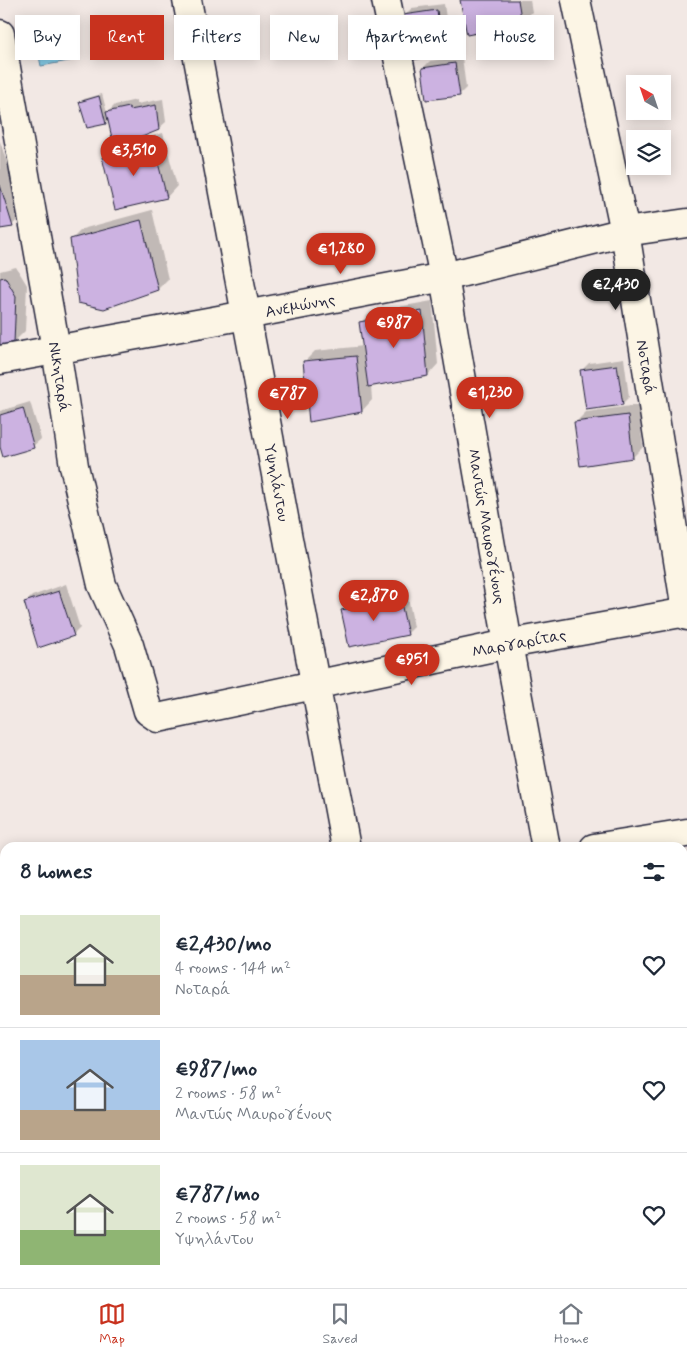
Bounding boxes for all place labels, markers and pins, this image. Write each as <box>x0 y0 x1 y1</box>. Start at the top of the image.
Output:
pin: €3,510 <box>93 134 175 177</box>
pin: €1,280 <box>300 232 382 275</box>
pin: €2,430 <box>575 268 657 311</box>
pin: €987 <box>364 306 424 349</box>
pin: €1,230 <box>449 376 531 419</box>
pin: €787 <box>258 378 318 420</box>
pin: €2,870 <box>333 580 415 622</box>
pin: €951 <box>382 644 442 686</box>

